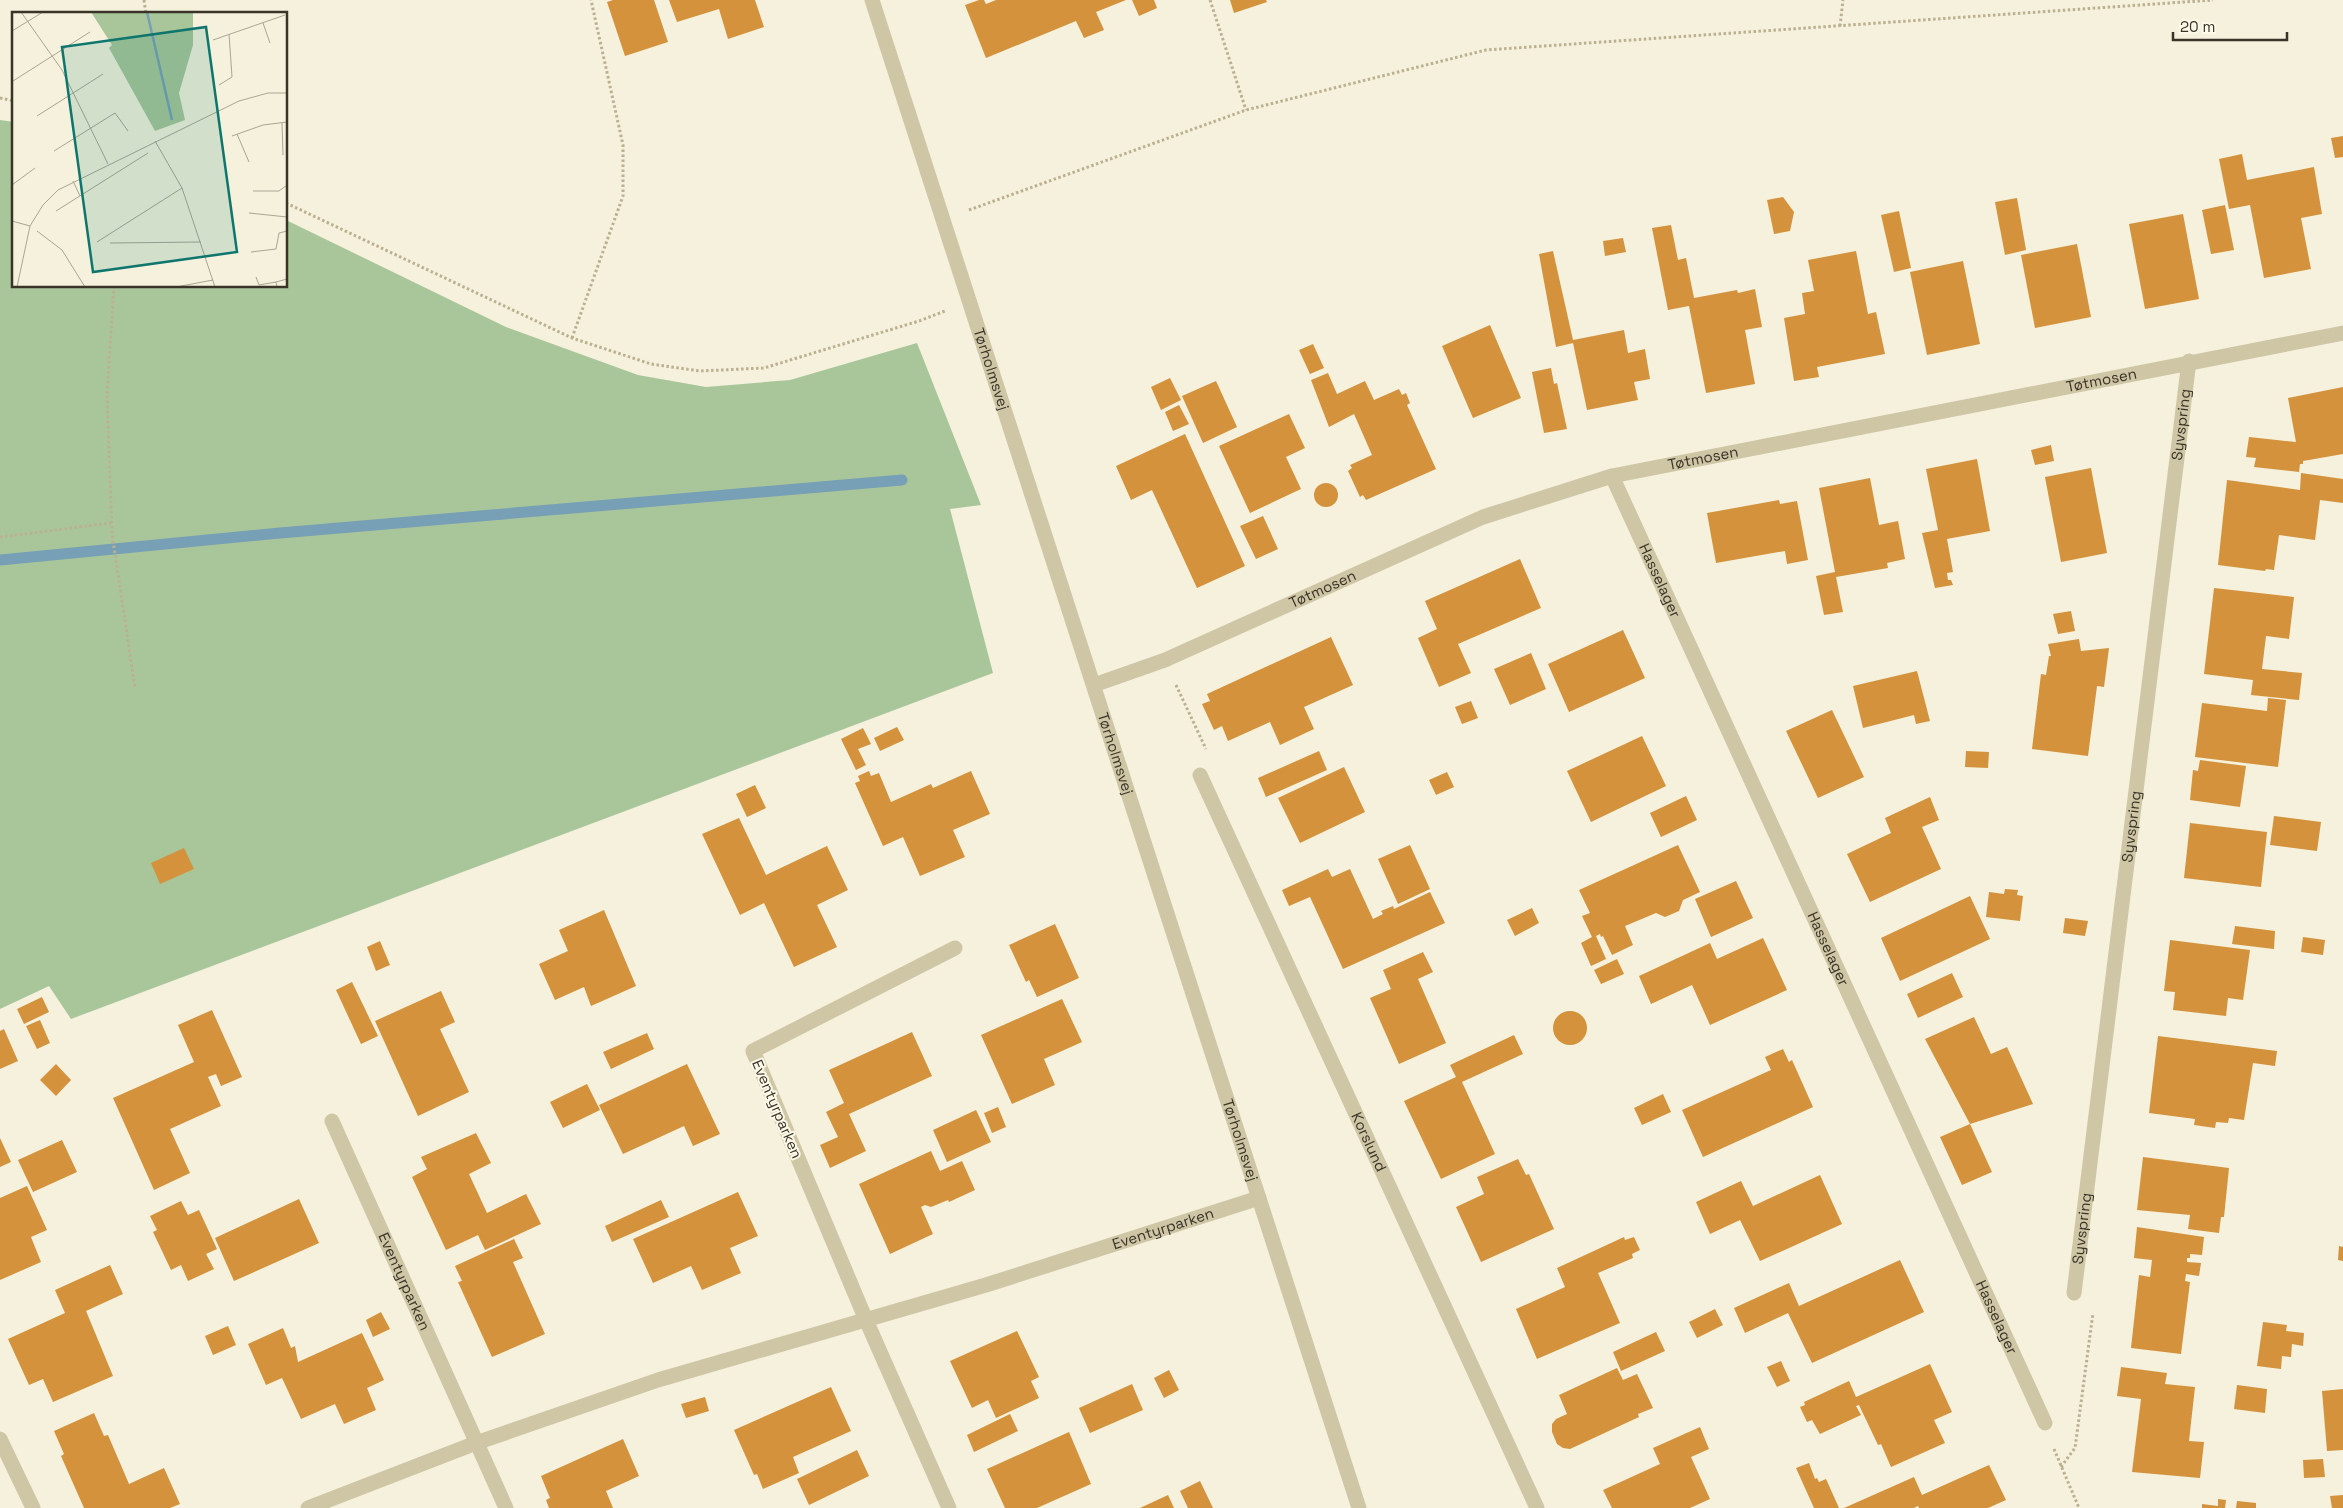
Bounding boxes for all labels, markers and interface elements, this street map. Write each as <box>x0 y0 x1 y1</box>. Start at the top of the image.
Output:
scale bar <box>2173 10 2287 42</box>
inset map <box>12 12 288 288</box>
text: 20 m <box>2180 17 2215 36</box>
street label: Tørholmsvej <box>970 326 1014 413</box>
street label: Tøtmosen <box>2064 364 2138 396</box>
street label: Syvspring <box>2167 388 2194 461</box>
street label: Tøtmosen <box>1666 442 1740 474</box>
street label: Hasselager <box>1635 540 1686 621</box>
street label: Tøtmosen <box>1286 565 1359 612</box>
street label: Tørholmsvej <box>1094 710 1138 797</box>
street label: Syvspring <box>2117 790 2145 863</box>
street label: Hasselager <box>1804 909 1854 989</box>
street label: Eventyrparken <box>748 1057 807 1161</box>
street label: Tørholmsvej <box>1218 1096 1263 1183</box>
street label: Korslund <box>1347 1109 1391 1175</box>
street label: Syvspring <box>2068 1192 2095 1265</box>
street label: Eventyrparken <box>1110 1203 1216 1253</box>
street label: Eventyrparken <box>374 1229 435 1333</box>
street label: Hasselager <box>1972 1277 2022 1357</box>

